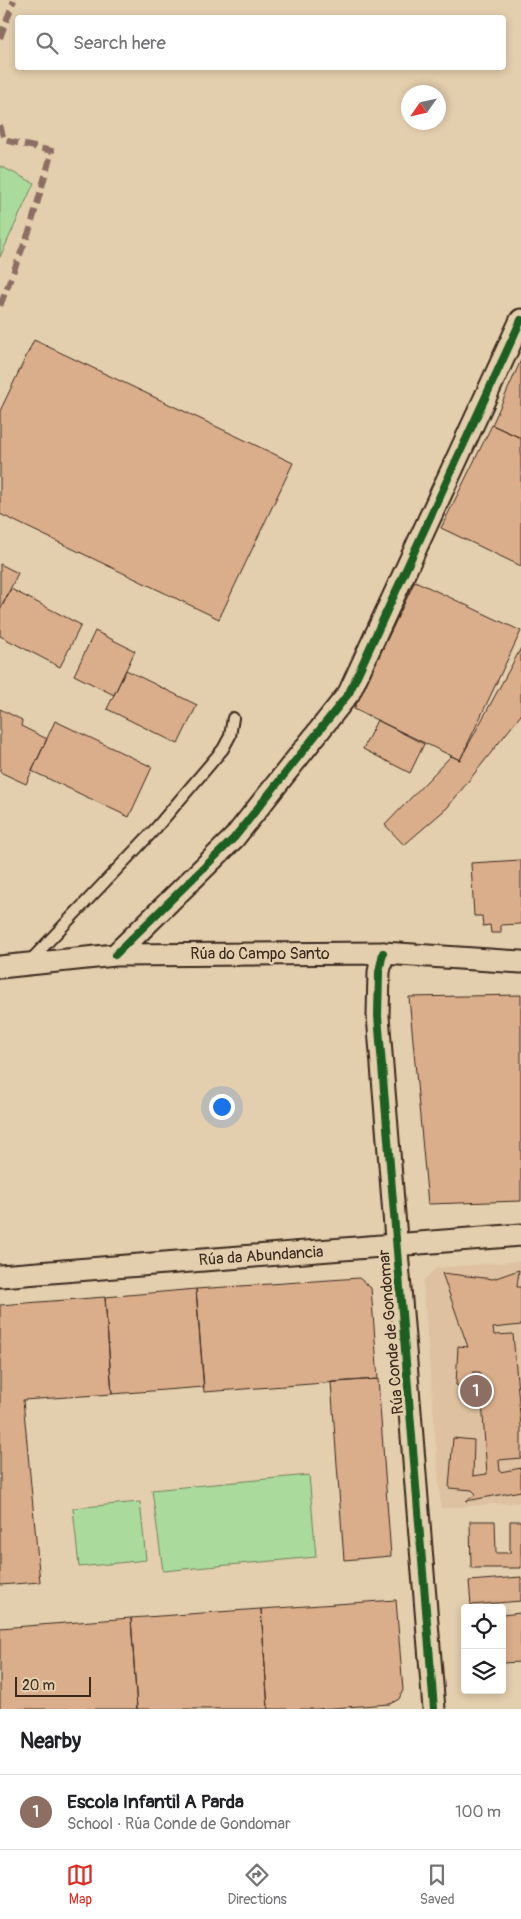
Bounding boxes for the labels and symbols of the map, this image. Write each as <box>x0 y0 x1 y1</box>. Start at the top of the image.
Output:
north arrow <box>401 85 446 130</box>
street label: Rúa do Campo Santo <box>190 944 330 964</box>
your location <box>209 1094 235 1120</box>
street label: Rúa da Abundancia <box>198 1242 324 1270</box>
street label: Rúa Conde de Gondomar <box>374 1248 408 1415</box>
pin: 1 <box>460 1372 492 1410</box>
scale bar <box>15 1674 91 1697</box>

